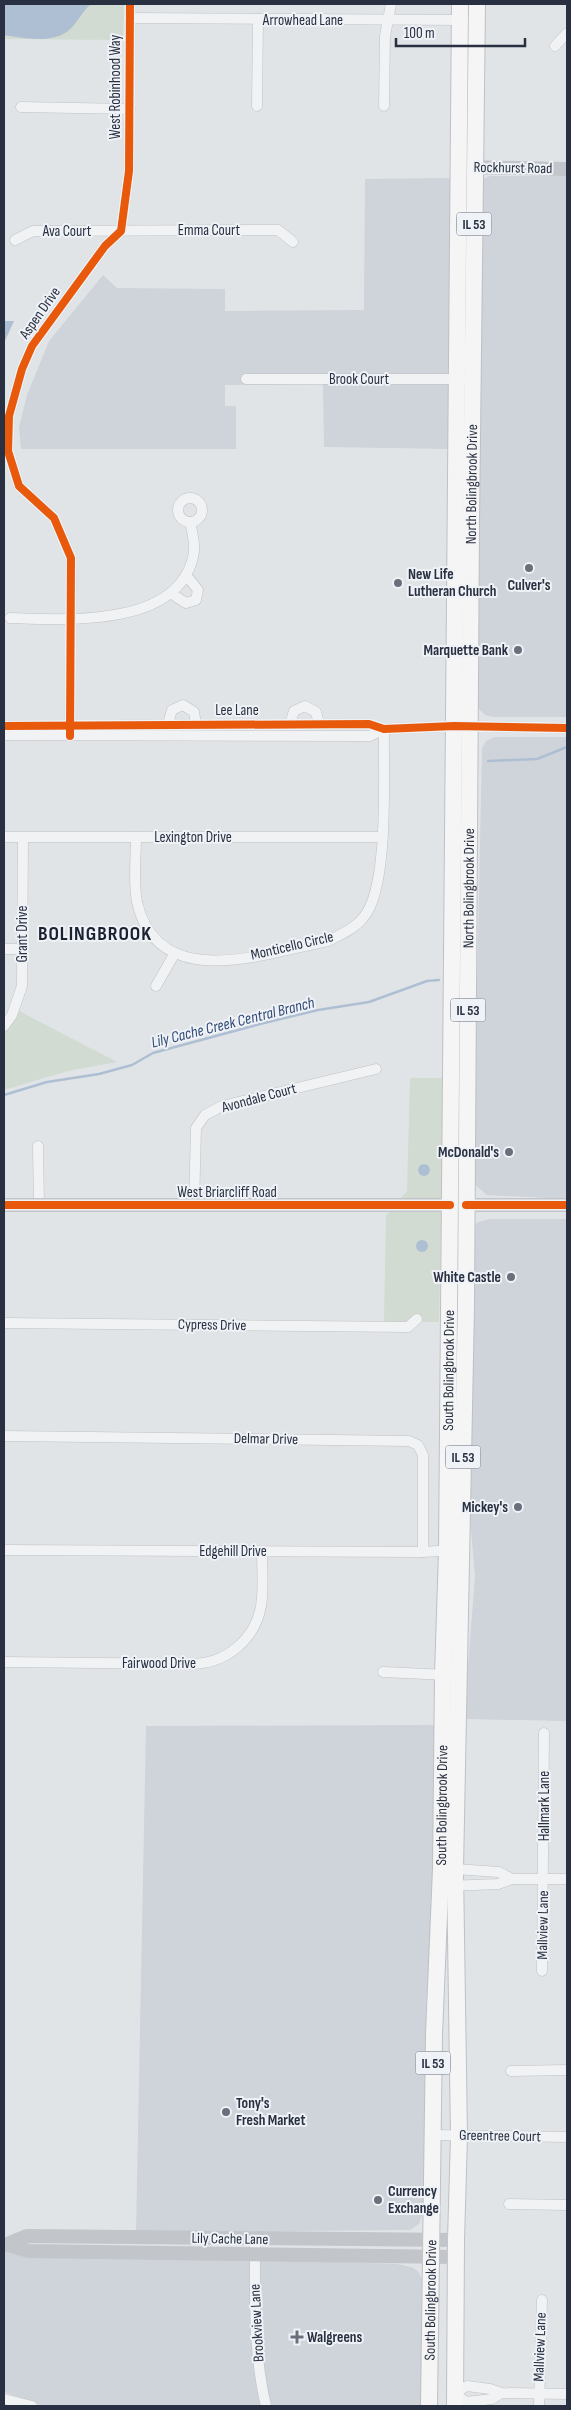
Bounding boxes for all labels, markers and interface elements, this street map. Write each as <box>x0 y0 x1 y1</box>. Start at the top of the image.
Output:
street label: Arrowhead Lane <box>262 11 343 30</box>
scale bar <box>396 15 525 47</box>
text: 100 m <box>404 24 435 43</box>
street label: West Robinhood Way <box>106 34 125 139</box>
street label: Rockhurst Road <box>473 158 553 178</box>
road number: IL 53 <box>456 212 492 235</box>
street label: Emma Court <box>178 221 241 240</box>
street label: Ava Court <box>42 222 92 241</box>
street label: Aspen Drive <box>15 283 65 343</box>
street label: Brook Court <box>329 370 389 389</box>
street label: North Bolingbrook Drive <box>461 424 482 544</box>
marker: Culver's <box>523 562 535 574</box>
place label: New Life Lutheran Church <box>408 565 496 601</box>
place label: Culver's <box>507 576 551 595</box>
marker: New Life Lutheran Church <box>392 577 404 589</box>
place label: Marquette Bank <box>424 641 509 660</box>
marker: Marquette Bank <box>512 644 524 656</box>
street label: Lee Lane <box>215 701 259 720</box>
street label: Lexington Drive <box>154 828 232 847</box>
street label: North Bolingbrook Drive <box>459 828 479 948</box>
street label: Grant Drive <box>13 905 32 963</box>
district label: BOLINGBROOK <box>38 922 152 946</box>
street label: Monticello Circle <box>249 927 335 965</box>
water label: Lily Cache Creek Central Branch <box>149 993 317 1052</box>
road number: IL 53 <box>450 998 486 1022</box>
street label: Avondale Court <box>219 1079 299 1117</box>
place label: McDonald's <box>438 1143 499 1162</box>
marker: McDonald's <box>503 1146 515 1158</box>
street label: West Briarcliff Road <box>177 1183 277 1202</box>
place label: White Castle <box>433 1268 501 1287</box>
marker: White Castle <box>505 1271 517 1283</box>
street label: South Bolingbrook Drive <box>439 1310 459 1431</box>
street label: Cypress Drive <box>178 1315 246 1335</box>
street label: Delmar Drive <box>234 1429 298 1449</box>
road number: IL 53 <box>446 1445 480 1468</box>
place label: Mickey's <box>462 1498 508 1517</box>
marker: Mickey's <box>512 1501 524 1513</box>
street label: Edgehill Drive <box>199 1542 267 1561</box>
street label: Fairwood Drive <box>122 1654 196 1673</box>
street label: South Bolingbrook Drive <box>432 1745 452 1866</box>
street label: Hallmark Lane <box>535 1771 554 1841</box>
street label: Mallview Lane <box>533 1890 553 1960</box>
road number: IL 53 <box>416 2052 450 2074</box>
place label: Tony's Fresh Market <box>236 2094 305 2130</box>
marker: Tony's Fresh Market <box>220 2106 232 2118</box>
street label: Greentree Court <box>459 2126 542 2146</box>
place label: Currency Exchange <box>388 2182 439 2218</box>
marker: Currency Exchange <box>372 2194 384 2206</box>
street label: Lily Cache Lane <box>191 2229 269 2249</box>
street label: South Bolingbrook Drive <box>420 2240 441 2360</box>
street label: Brookview Lane <box>245 2284 269 2362</box>
street label: Mallview Lane <box>529 2312 551 2382</box>
place label: Walgreens <box>307 2328 362 2347</box>
marker: Walgreens <box>291 2331 303 2343</box>

